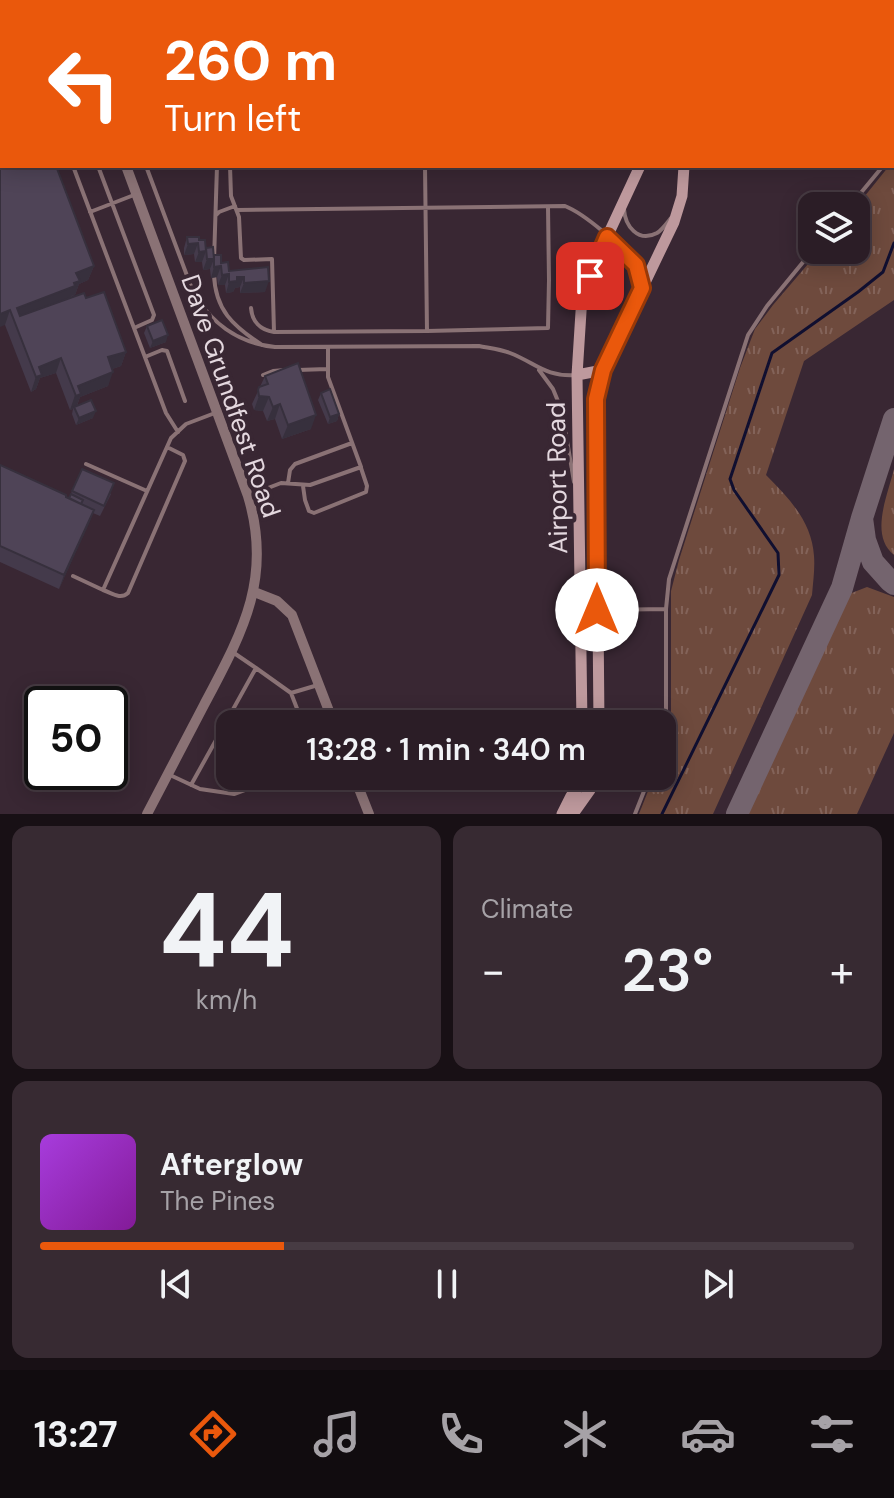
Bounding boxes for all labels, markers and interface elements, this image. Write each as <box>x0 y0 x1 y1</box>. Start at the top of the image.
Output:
text: 260 m <box>164 24 337 97</box>
icon: left <box>32 32 136 136</box>
text: Turn left <box>164 95 301 142</box>
map controls <box>798 192 870 264</box>
button: layers <box>798 192 870 264</box>
pin <box>556 242 624 310</box>
icon: arrive <box>568 254 612 298</box>
street label: Dave Grundfest Road <box>173 270 289 522</box>
street label: Airport Road <box>539 402 575 554</box>
position arrow <box>555 568 639 652</box>
speed limit sign: 50 <box>24 686 128 790</box>
text: 13:28 · 1 min · 340 m <box>306 730 586 769</box>
text: 44 <box>159 863 294 998</box>
text: Climate <box>481 892 573 926</box>
text: 23° <box>622 931 713 1010</box>
text: − <box>481 942 505 1000</box>
text: + <box>830 942 854 1000</box>
text: km/h <box>196 983 257 1017</box>
text: Afterglow <box>160 1145 303 1184</box>
text: The Pines <box>160 1184 275 1218</box>
icon: previous <box>154 1262 198 1306</box>
icon: pause <box>425 1262 469 1306</box>
icon: next <box>696 1262 740 1306</box>
icon: directions <box>185 1406 241 1462</box>
icon: music <box>309 1406 365 1462</box>
icon: phone <box>433 1406 489 1462</box>
icon: climate <box>557 1406 613 1462</box>
icon: car <box>680 1406 736 1462</box>
icon: filters <box>804 1406 860 1462</box>
text: 13:27 <box>34 1411 118 1458</box>

